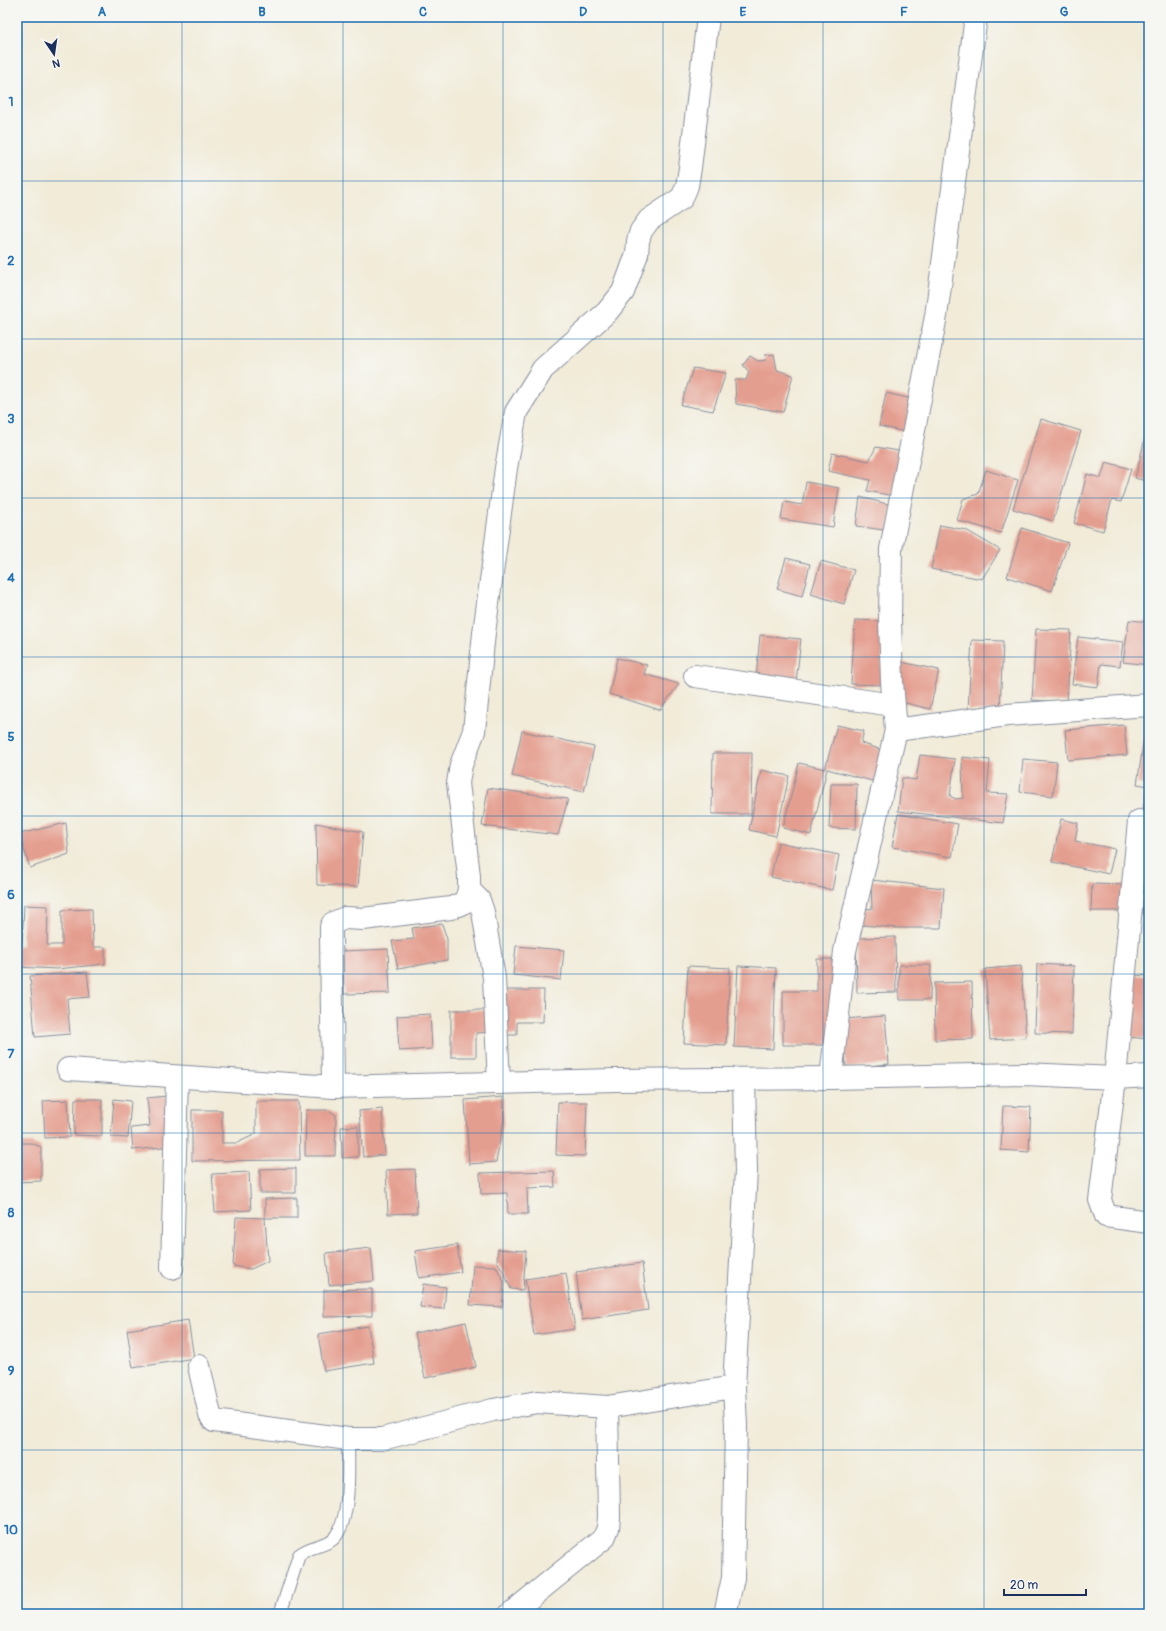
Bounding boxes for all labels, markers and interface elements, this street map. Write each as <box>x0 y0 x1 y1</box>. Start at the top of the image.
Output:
text: A <box>98 4 107 20</box>
text: B <box>258 4 266 20</box>
text: C <box>419 4 427 20</box>
text: D <box>579 4 587 20</box>
text: E <box>740 4 747 20</box>
text: F <box>900 4 908 20</box>
text: G <box>1060 4 1069 20</box>
north arrow <box>34 34 74 74</box>
text: N <box>51 56 61 71</box>
text: 1 <box>8 94 14 110</box>
text: 2 <box>7 253 15 269</box>
text: 3 <box>7 411 15 427</box>
text: 4 <box>7 570 15 586</box>
text: 5 <box>7 729 15 745</box>
text: 6 <box>7 887 15 903</box>
text: 7 <box>8 1046 15 1062</box>
text: 8 <box>8 1205 15 1221</box>
text: 9 <box>8 1363 15 1379</box>
text: 10 <box>4 1522 18 1538</box>
scale bar <box>1004 1571 1086 1597</box>
text: 20 m <box>1010 1578 1039 1593</box>

